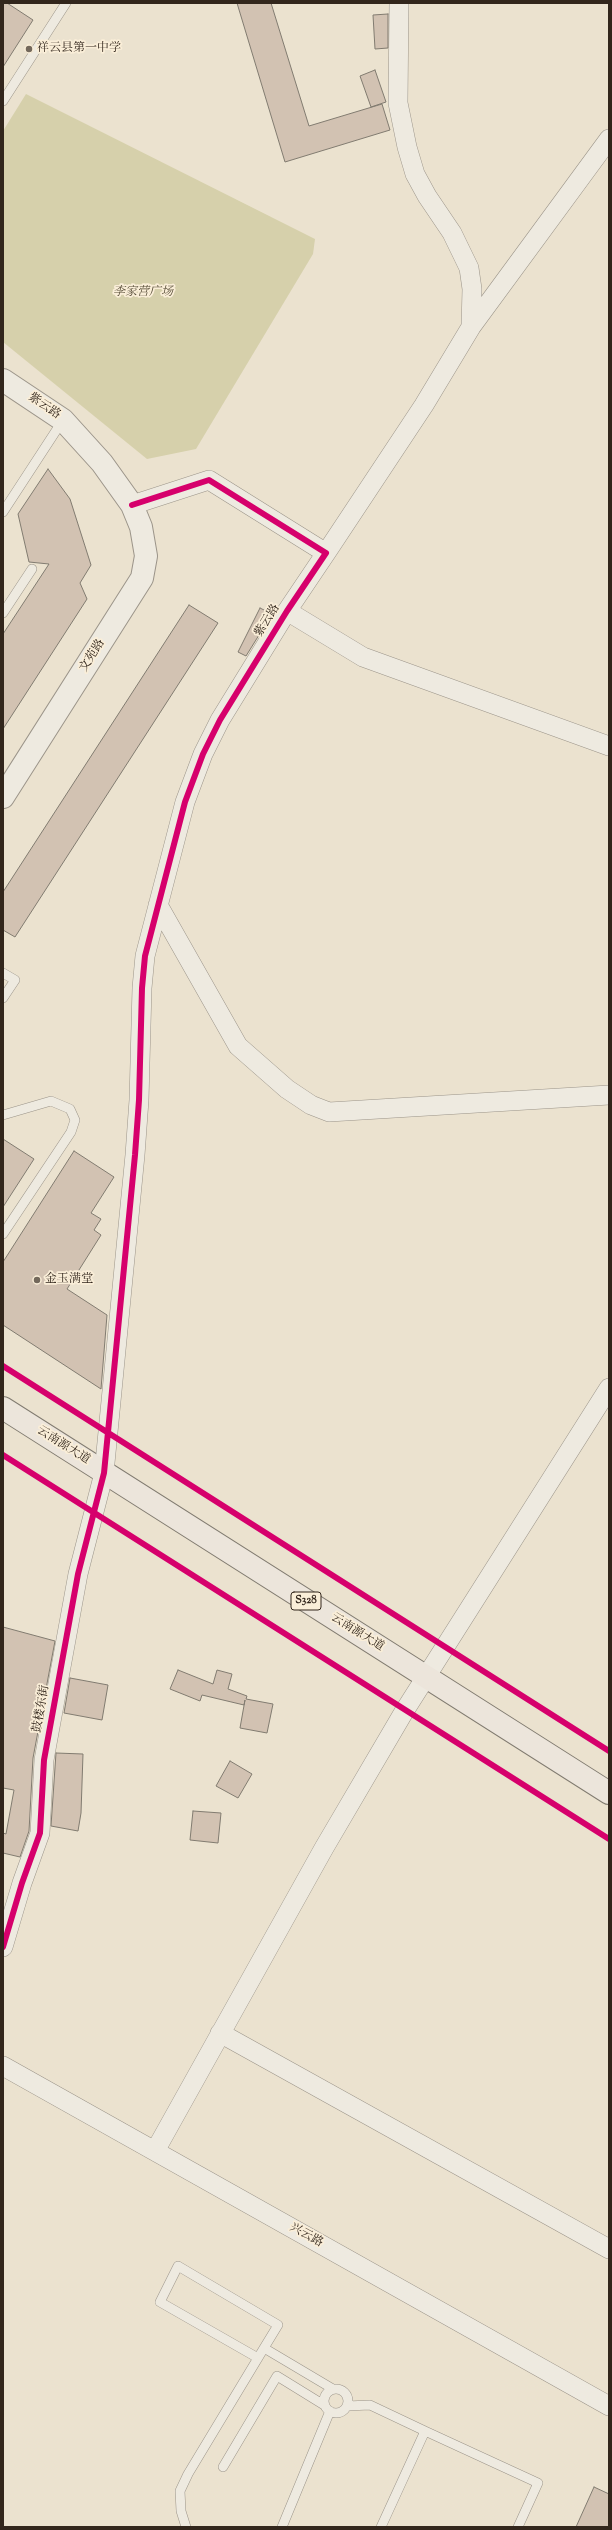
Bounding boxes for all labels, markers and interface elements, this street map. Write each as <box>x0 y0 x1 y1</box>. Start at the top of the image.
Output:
place label: 祥云县第一中学 <box>37 42 121 56</box>
marker: 祥云县第一中学 <box>24 44 34 54</box>
park label: 李家营广场 <box>113 286 173 300</box>
street label: 紫云路 <box>25 391 63 423</box>
street label: 紫云路 <box>252 602 284 640</box>
street label: 文苑路 <box>77 637 109 675</box>
place label: 金玉满堂 <box>45 1273 93 1287</box>
marker: 金玉满堂 <box>32 1275 42 1285</box>
street label: 云南源大道 <box>34 1424 92 1468</box>
road number: S328 <box>291 1592 321 1610</box>
street label: 云南源大道 <box>328 1611 386 1655</box>
street label: 鼓楼东街 <box>31 1684 53 1734</box>
street label: 兴云路 <box>287 2221 325 2251</box>

